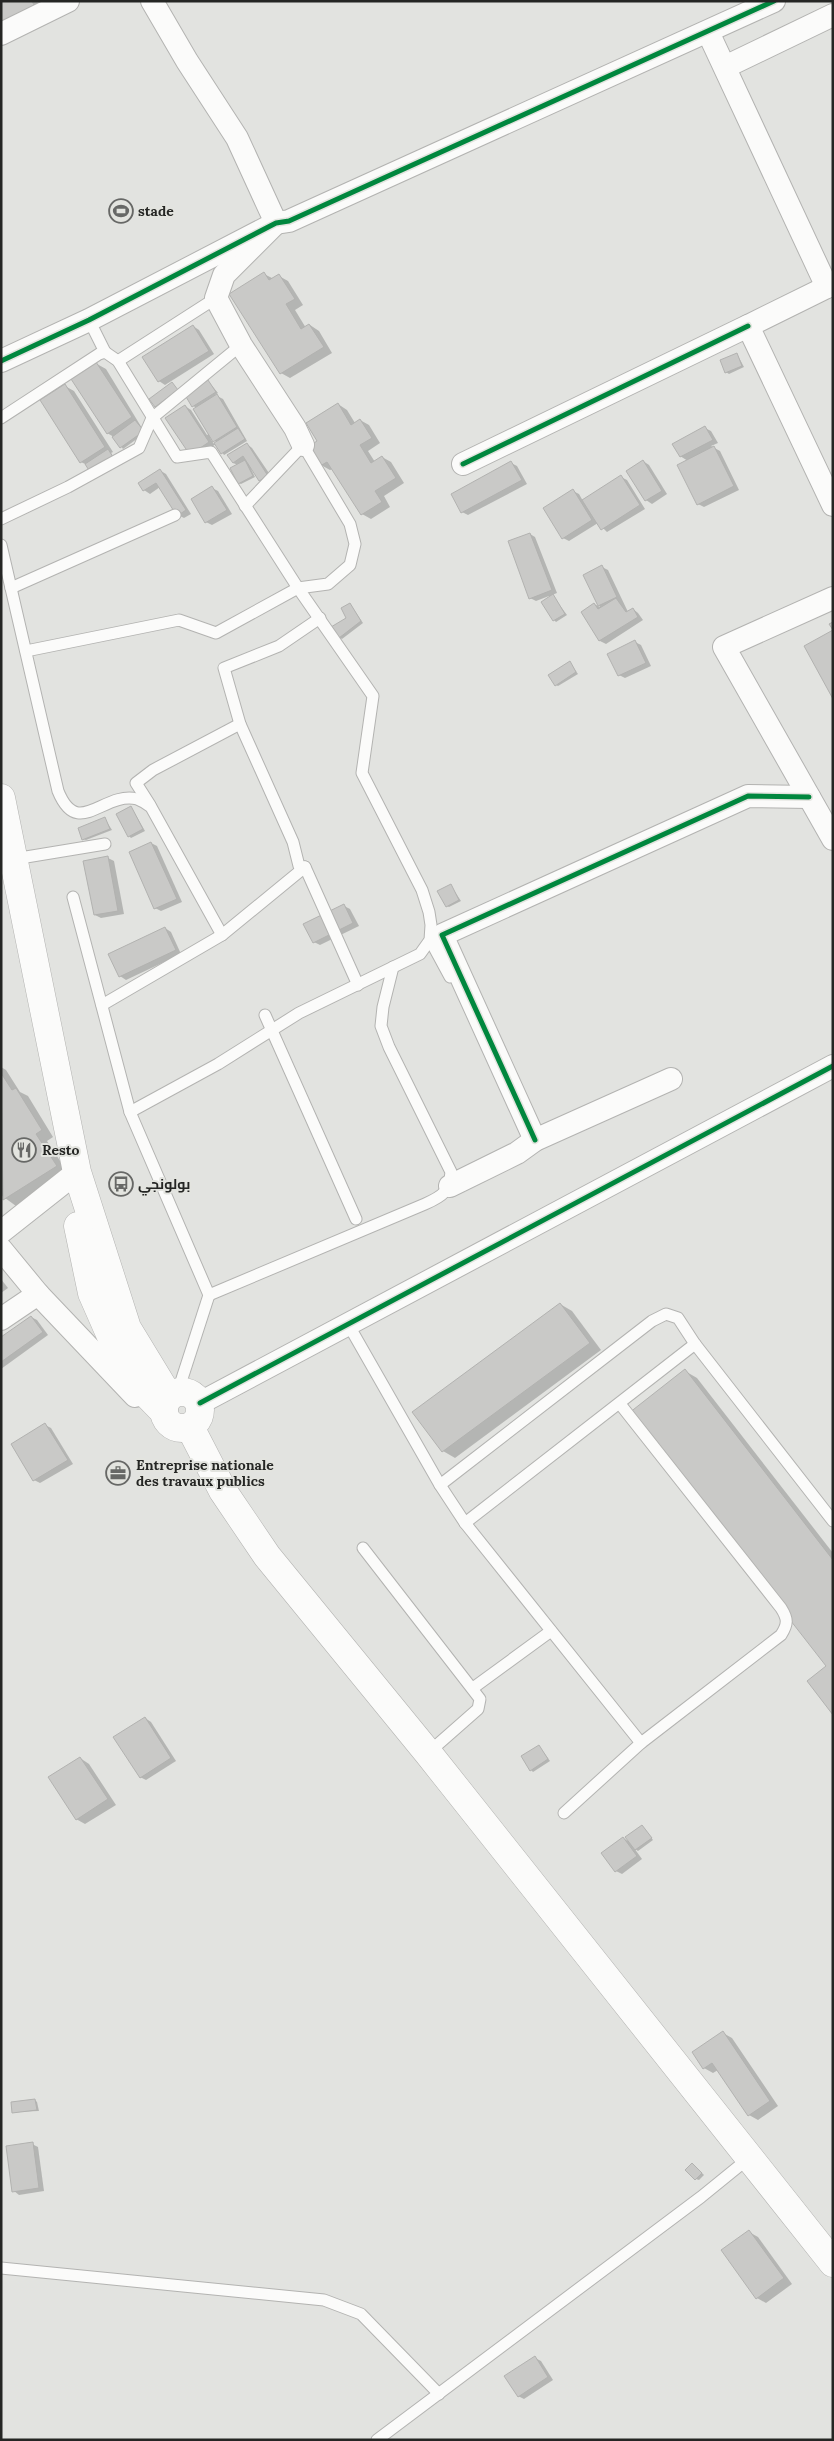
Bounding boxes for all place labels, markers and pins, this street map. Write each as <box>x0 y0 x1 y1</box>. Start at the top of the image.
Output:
sports icon: stade <box>108 198 134 224</box>
place label: stade <box>138 202 174 220</box>
restaurant icon: Resto <box>11 1137 37 1163</box>
place label: Resto <box>42 1141 80 1159</box>
bus stop icon: بولونجي <box>108 1171 134 1197</box>
place label: بولونجي <box>138 1175 190 1196</box>
place label: Entreprise nationale des travaux publics <box>136 1456 274 1490</box>
office icon: Entreprise nationale des travaux publics <box>105 1460 131 1486</box>

